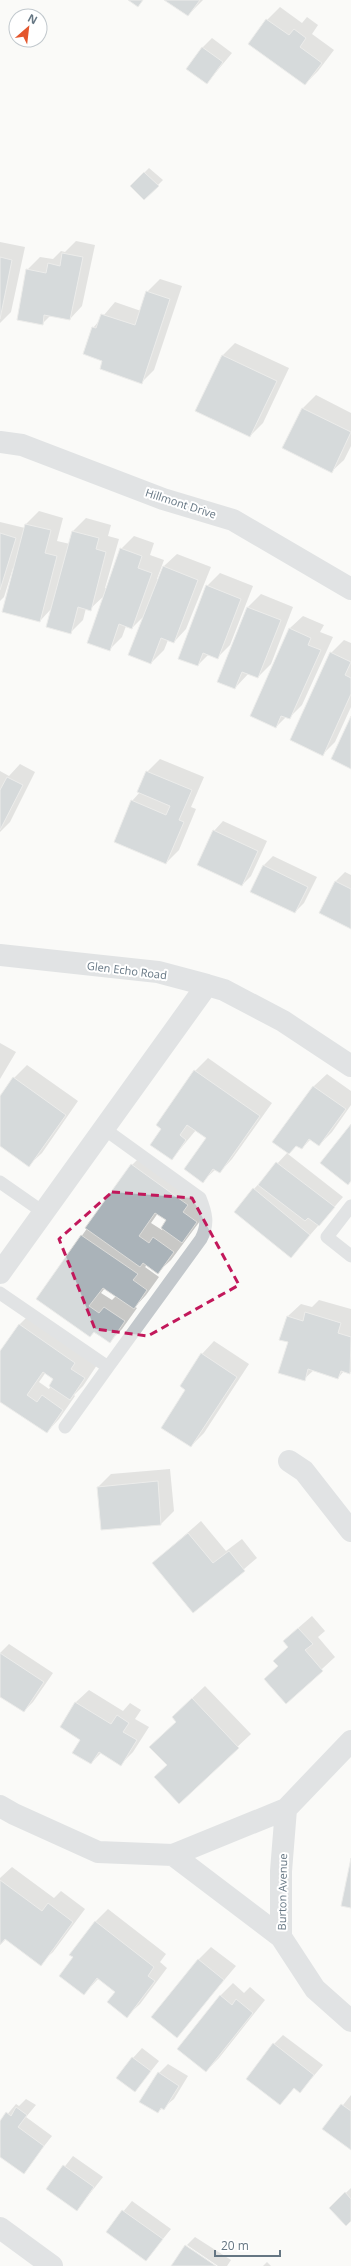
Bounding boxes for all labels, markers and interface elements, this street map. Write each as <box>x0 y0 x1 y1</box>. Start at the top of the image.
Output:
north arrow <box>8 8 48 48</box>
text: N <box>25 10 40 27</box>
street label: Hillmont Drive <box>144 484 218 522</box>
street label: Glen Echo Road <box>86 958 168 982</box>
street label: Burton Avenue <box>274 1853 290 1931</box>
scale bar <box>215 2232 280 2258</box>
text: 20 m <box>221 2237 249 2254</box>

